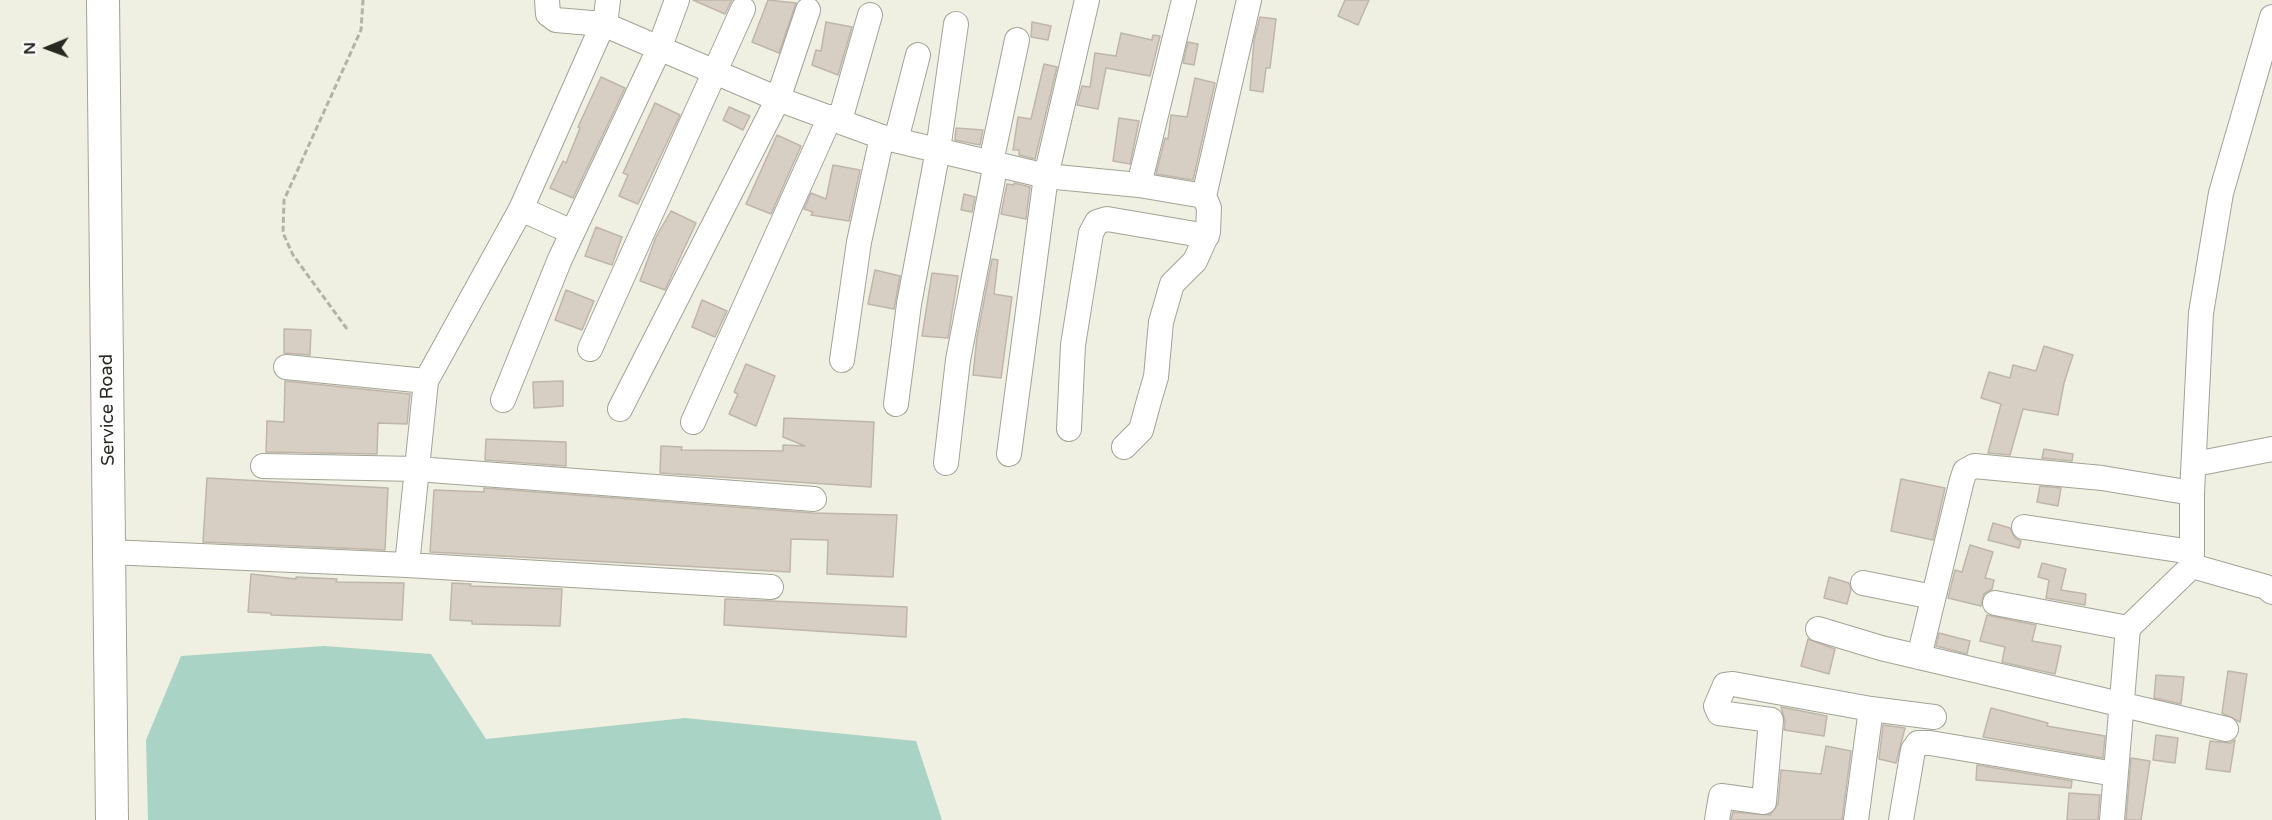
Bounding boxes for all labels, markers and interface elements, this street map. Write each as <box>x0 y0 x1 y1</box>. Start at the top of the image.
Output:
north arrow <box>18 18 78 78</box>
text: N <box>20 42 40 55</box>
street label: Service Road <box>96 354 120 466</box>

